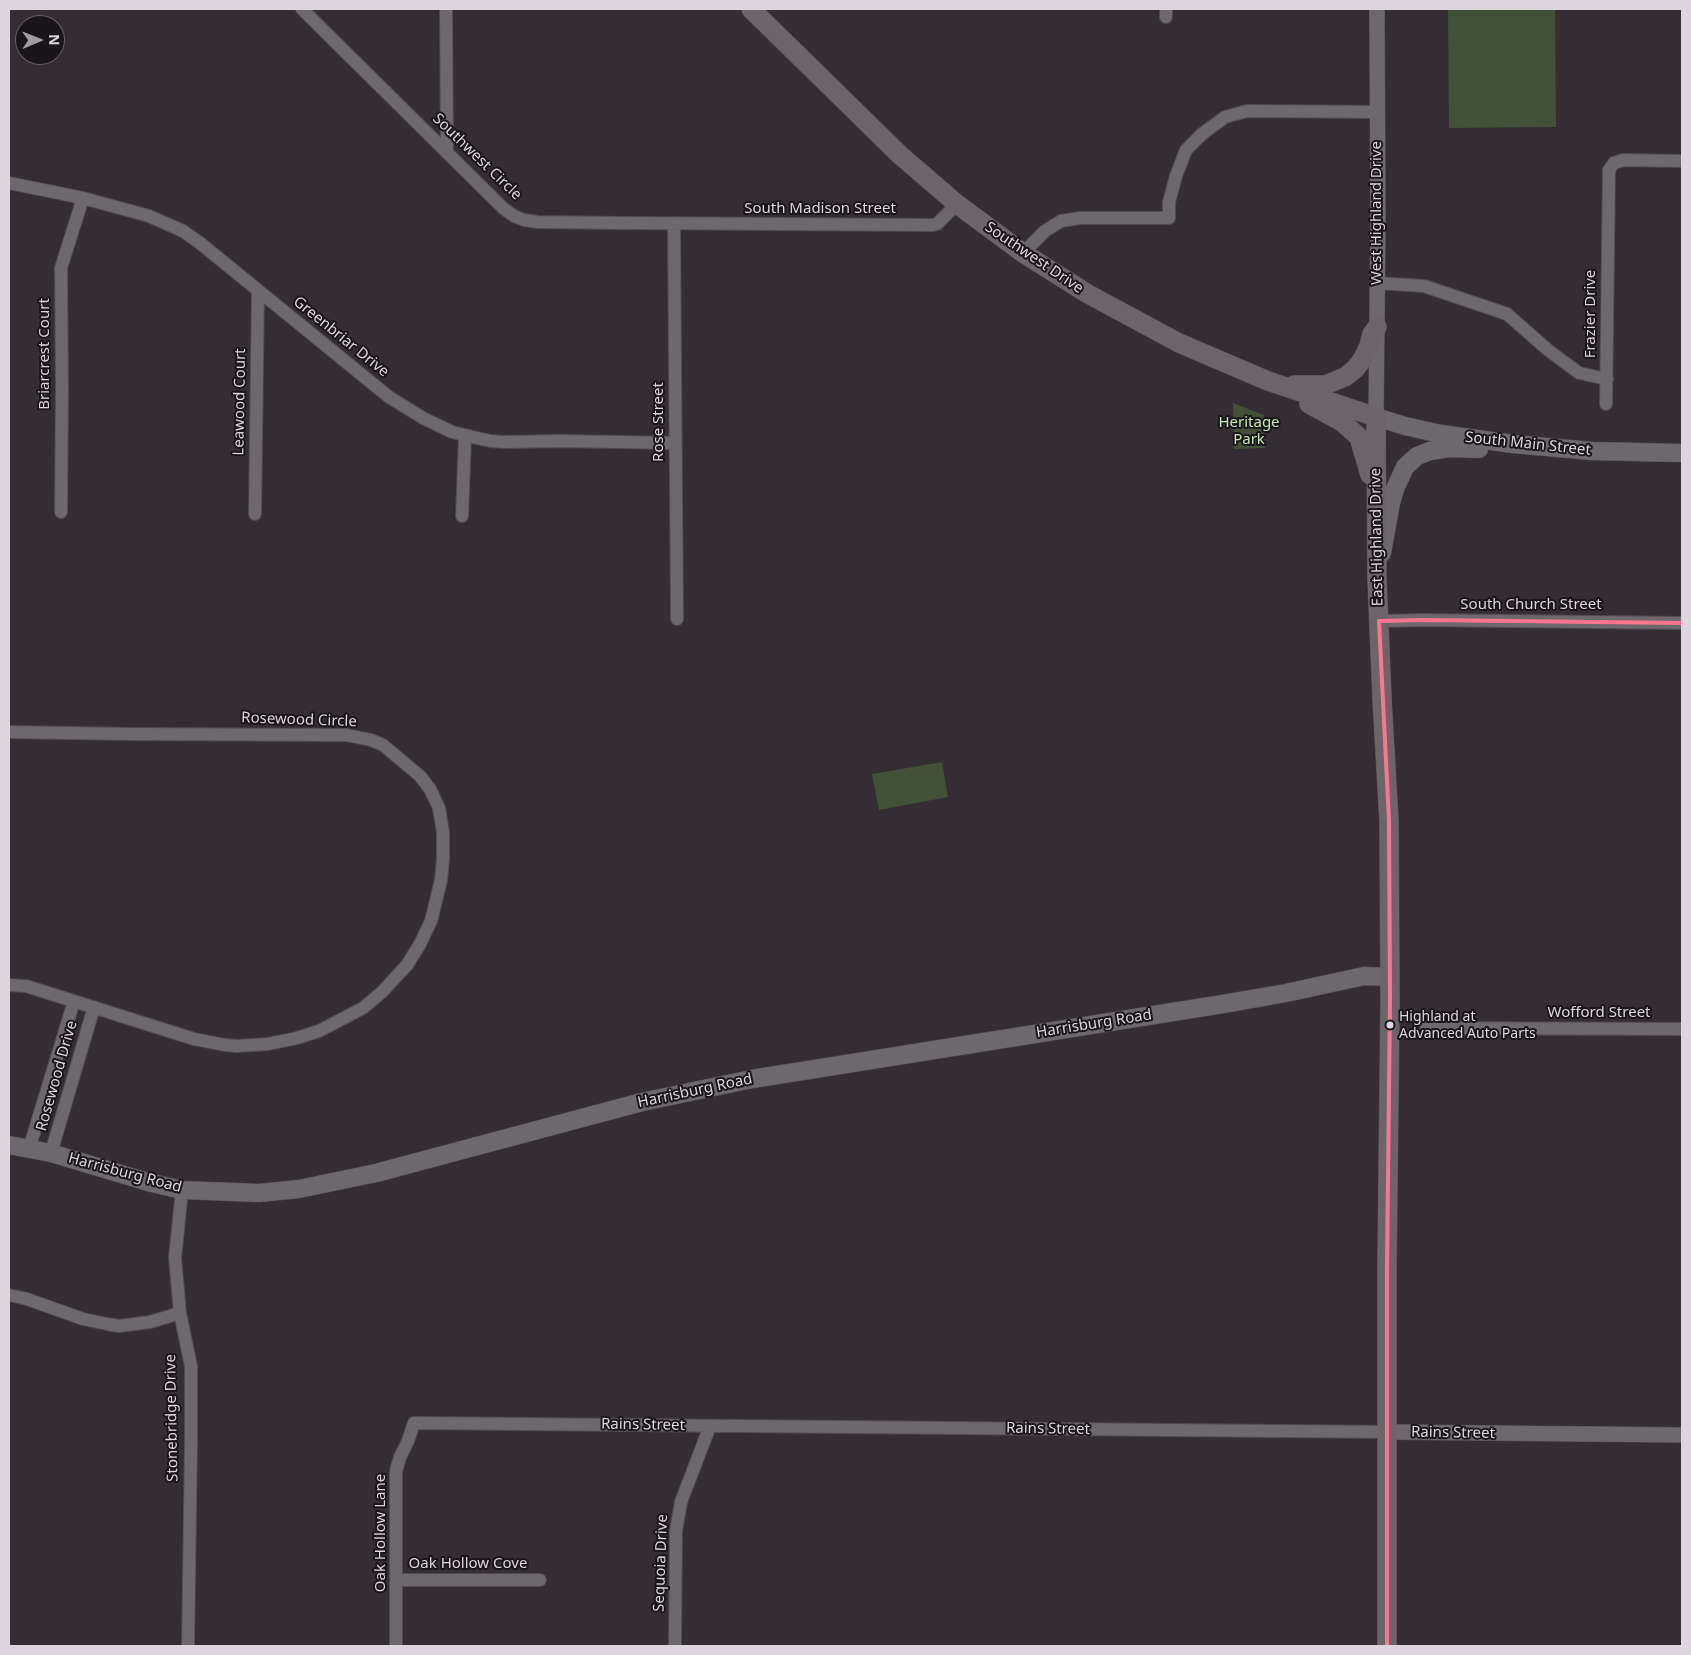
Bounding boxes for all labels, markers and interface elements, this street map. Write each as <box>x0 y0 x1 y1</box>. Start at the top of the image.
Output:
north arrow <box>15 15 65 65</box>
text: N <box>45 34 64 46</box>
street label: Southwest Circle <box>429 110 525 204</box>
street label: West Highland Drive <box>1368 141 1386 285</box>
street label: South Madison Street <box>744 200 896 218</box>
street label: Southwest Drive <box>981 218 1087 298</box>
street label: Frazier Drive <box>1582 270 1600 358</box>
street label: Greenbriar Drive <box>290 293 392 381</box>
street label: Briarcrest Court <box>36 298 54 410</box>
street label: Leawood Court <box>230 348 250 456</box>
street label: Rose Street <box>650 382 668 462</box>
park label: Heritage Park <box>1218 414 1280 449</box>
street label: South Main Street <box>1464 428 1592 460</box>
street label: East Highland Drive <box>1367 468 1387 606</box>
street label: South Church Street <box>1460 596 1602 614</box>
street label: Rosewood Circle <box>241 709 357 731</box>
street label: Wofford Street <box>1547 1004 1651 1022</box>
street label: Harrisburg Road <box>1035 1006 1153 1042</box>
place label: Highland at Advanced Auto Parts <box>1399 1009 1536 1042</box>
street label: Rosewood Drive <box>33 1019 81 1133</box>
marker: Highland at Advanced Auto Parts <box>1385 1020 1395 1030</box>
street label: Harrisburg Road <box>636 1070 754 1112</box>
street label: Harrisburg Road <box>66 1149 184 1197</box>
street label: Stonebridge Drive <box>162 1354 182 1482</box>
street label: Rains Street <box>601 1415 685 1435</box>
street label: Rains Street <box>1006 1419 1090 1439</box>
street label: Rains Street <box>1411 1423 1495 1443</box>
street label: Oak Hollow Lane <box>372 1474 390 1592</box>
street label: Sequoia Drive <box>650 1514 672 1612</box>
street label: Oak Hollow Cove <box>409 1555 527 1573</box>

